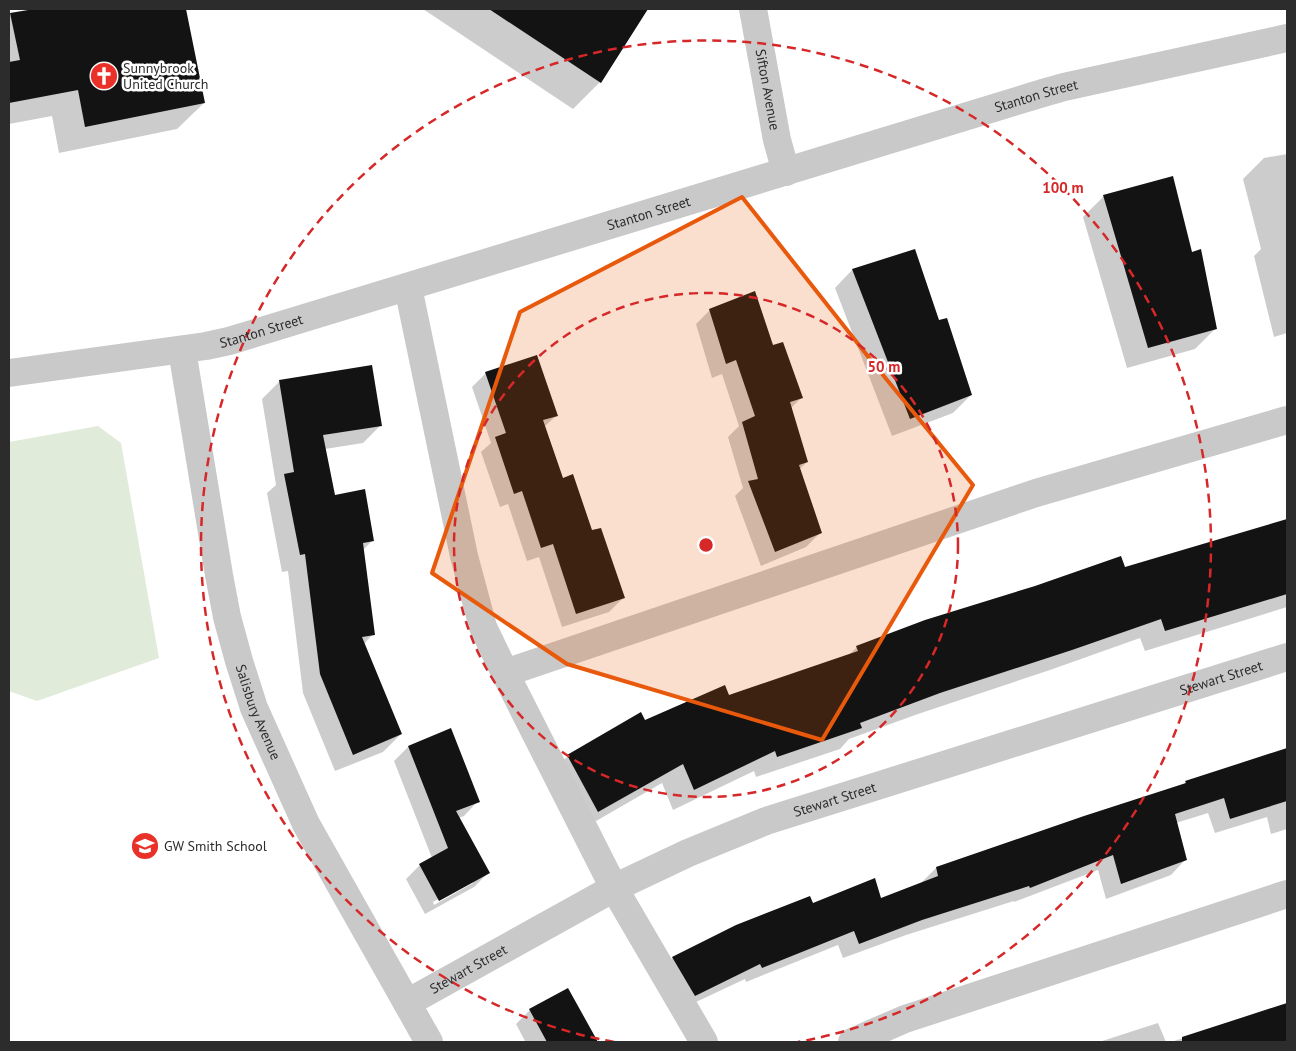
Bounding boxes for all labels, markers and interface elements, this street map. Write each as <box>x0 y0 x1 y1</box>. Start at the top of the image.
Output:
street label: Sifton Avenue <box>752 48 784 132</box>
place label: Sunnybrook United Church <box>123 59 208 93</box>
church icon: Sunnybrook United Church <box>89 61 119 91</box>
street label: Stanton Street <box>992 75 1080 116</box>
text: 100 m <box>1042 178 1084 197</box>
street label: Stanton Street <box>605 192 693 234</box>
street label: Stanton Street <box>218 310 305 352</box>
text: 50 m <box>868 357 900 376</box>
centre of rings <box>697 536 715 554</box>
street label: Stewart Street <box>1177 656 1265 699</box>
street label: Salisbury Avenue <box>232 662 285 763</box>
street label: Stewart Street <box>791 778 879 821</box>
school or university icon: GW Smith School <box>130 831 160 861</box>
place label: GW Smith School <box>164 837 267 855</box>
street label: Stewart Street <box>426 940 510 998</box>

